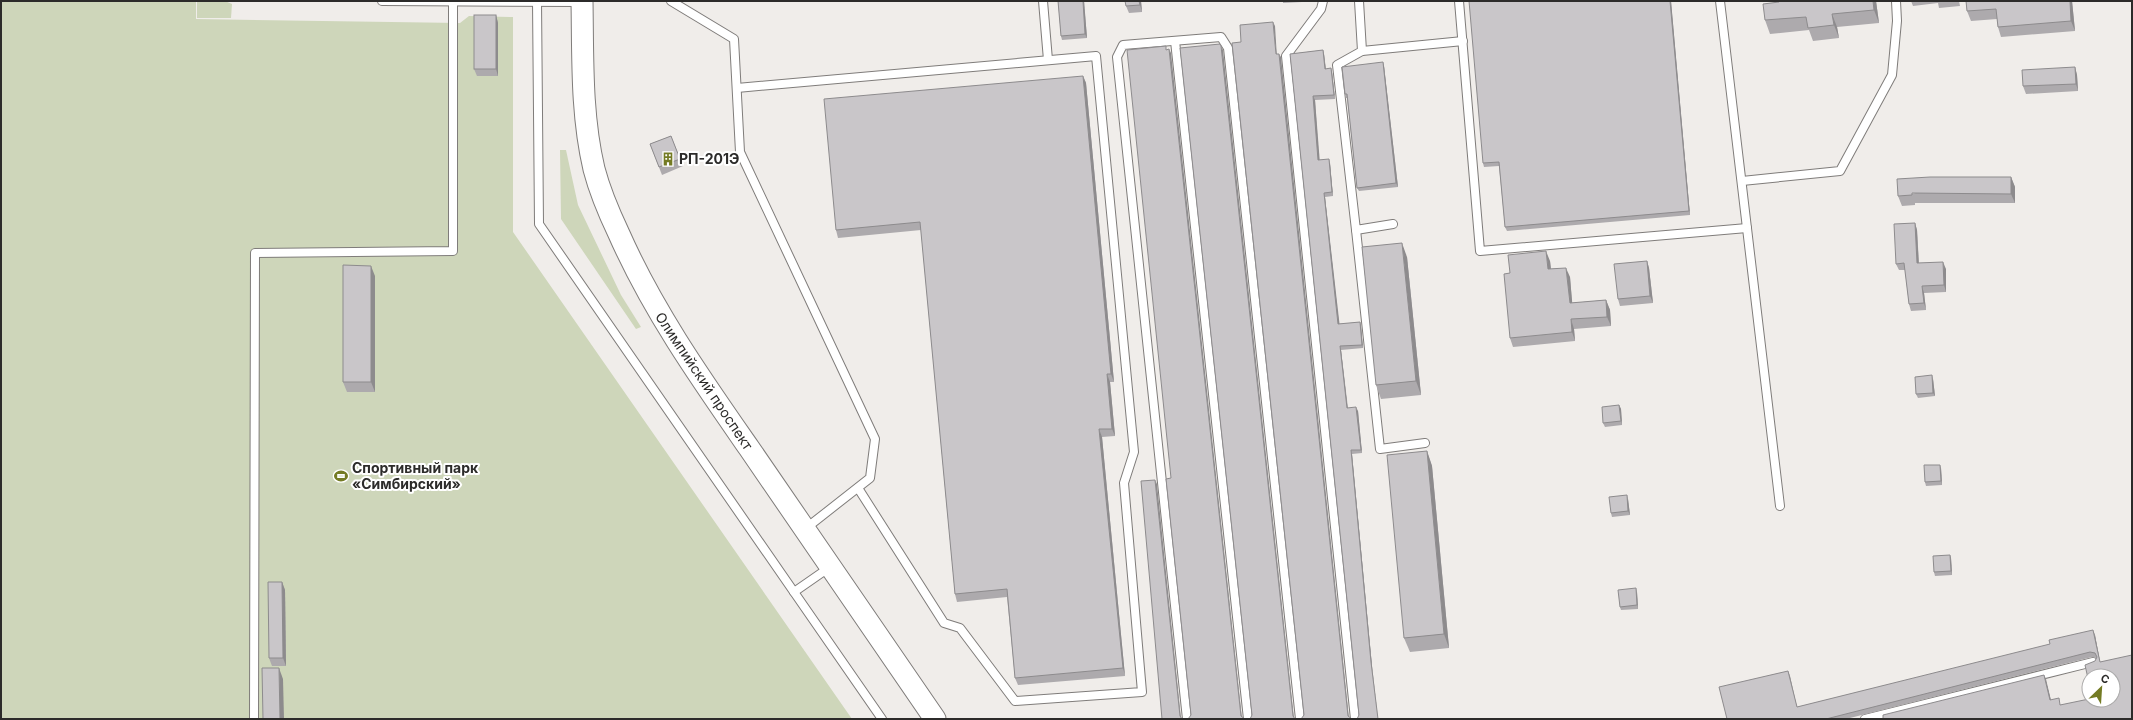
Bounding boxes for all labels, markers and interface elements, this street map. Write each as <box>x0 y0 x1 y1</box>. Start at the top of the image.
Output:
place label: РП-201Э <box>679 150 739 167</box>
building icon: РП-201Э <box>660 151 676 167</box>
street label: Олимпийский проспект <box>652 309 757 453</box>
place label: Спортивный парк «Симбирский» <box>352 459 479 492</box>
sports icon: Спортивный парк «Симбирский» <box>333 468 349 484</box>
north arrow <box>2081 668 2121 708</box>
text: С <box>2099 671 2112 687</box>

